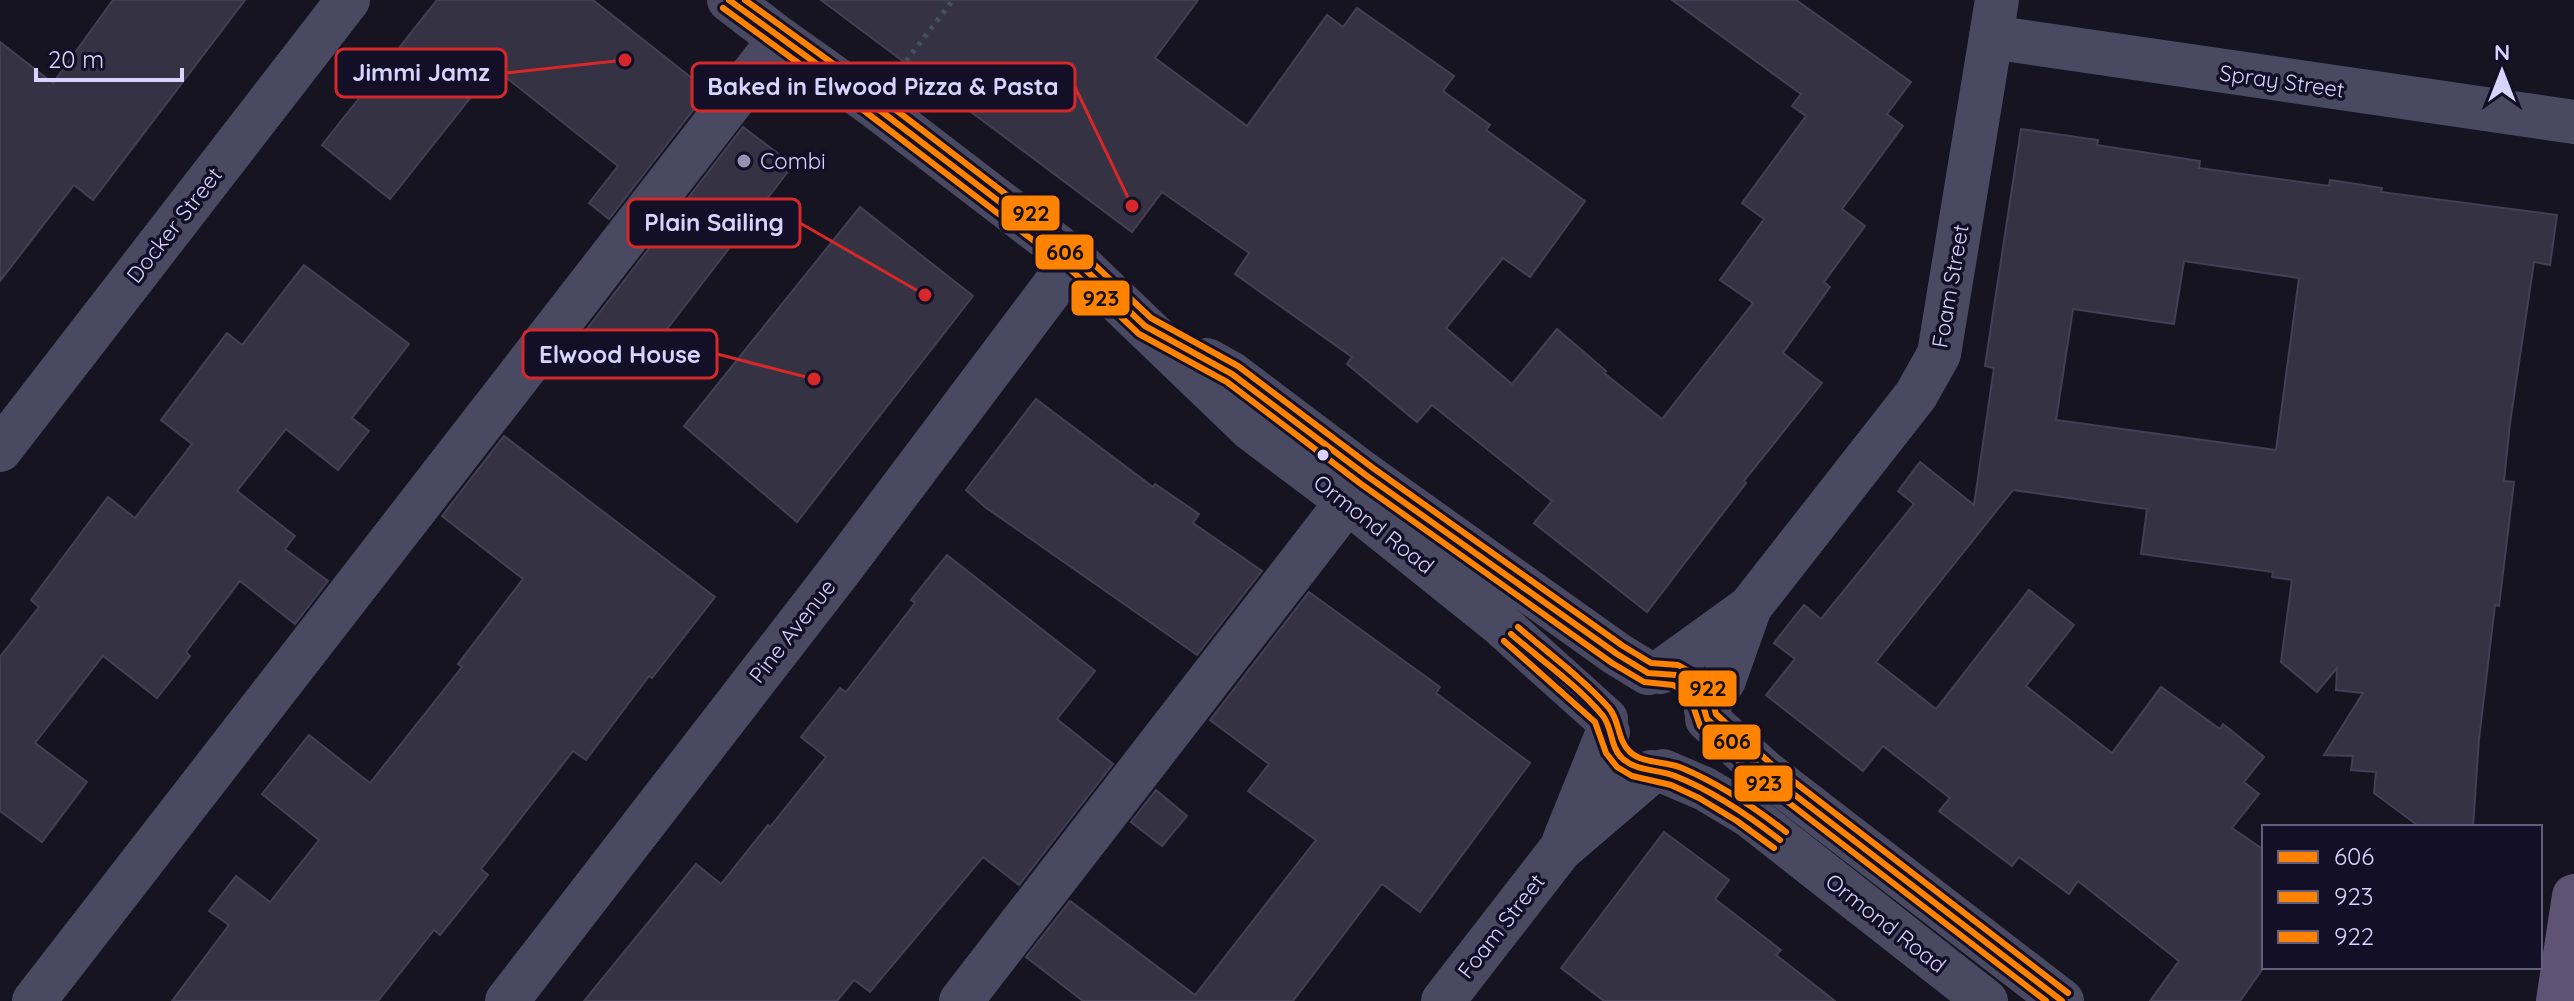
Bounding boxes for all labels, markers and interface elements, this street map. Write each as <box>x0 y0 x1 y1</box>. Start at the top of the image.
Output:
scale bar <box>36 32 182 82</box>
north arrow <box>2462 32 2542 112</box>
text: N <box>2494 38 2510 66</box>
text: 20 m <box>48 44 104 74</box>
callout: Jimmi Jamz <box>336 49 506 97</box>
text: Jimmi Jamz <box>352 57 490 87</box>
street label: Spray Street <box>2218 58 2346 104</box>
callout: Baked in Elwood Pizza & Pasta <box>692 63 1075 111</box>
text: Baked in Elwood Pizza & Pasta <box>707 71 1059 101</box>
place label: Combi <box>760 147 826 175</box>
marker: Combi <box>735 152 753 170</box>
street label: Docker Street <box>120 162 228 288</box>
line badge: 922 <box>1000 194 1061 232</box>
callout: Plain Sailing <box>628 199 800 247</box>
text: 922 <box>1012 199 1050 227</box>
text: Plain Sailing <box>644 207 784 237</box>
street label: Foam Street <box>1925 222 1975 350</box>
line badge: 606 <box>1034 233 1095 271</box>
text: 606 <box>1046 238 1084 266</box>
line badge: 923 <box>1070 279 1131 317</box>
text: 923 <box>1083 284 1119 312</box>
callout: Elwood House <box>523 330 717 378</box>
text: Elwood House <box>539 339 701 369</box>
unlabelled marker <box>1315 447 1331 463</box>
street label: Ormond Road <box>1308 468 1440 580</box>
street label: Pine Avenue <box>743 573 841 689</box>
line badge: 922 <box>1677 669 1738 708</box>
text: 922 <box>1689 674 1727 702</box>
line badge: 606 <box>1701 723 1762 761</box>
text: 606 <box>1713 727 1751 755</box>
line badge: 923 <box>1733 764 1794 803</box>
text: 923 <box>1746 769 1782 797</box>
legend <box>2262 825 2542 969</box>
text: 606 <box>2334 841 2374 871</box>
street label: Ormond Road <box>1820 867 1952 979</box>
street label: Foam Street <box>1452 868 1550 984</box>
text: 923 <box>2334 881 2373 911</box>
text: 922 <box>2334 921 2374 951</box>

